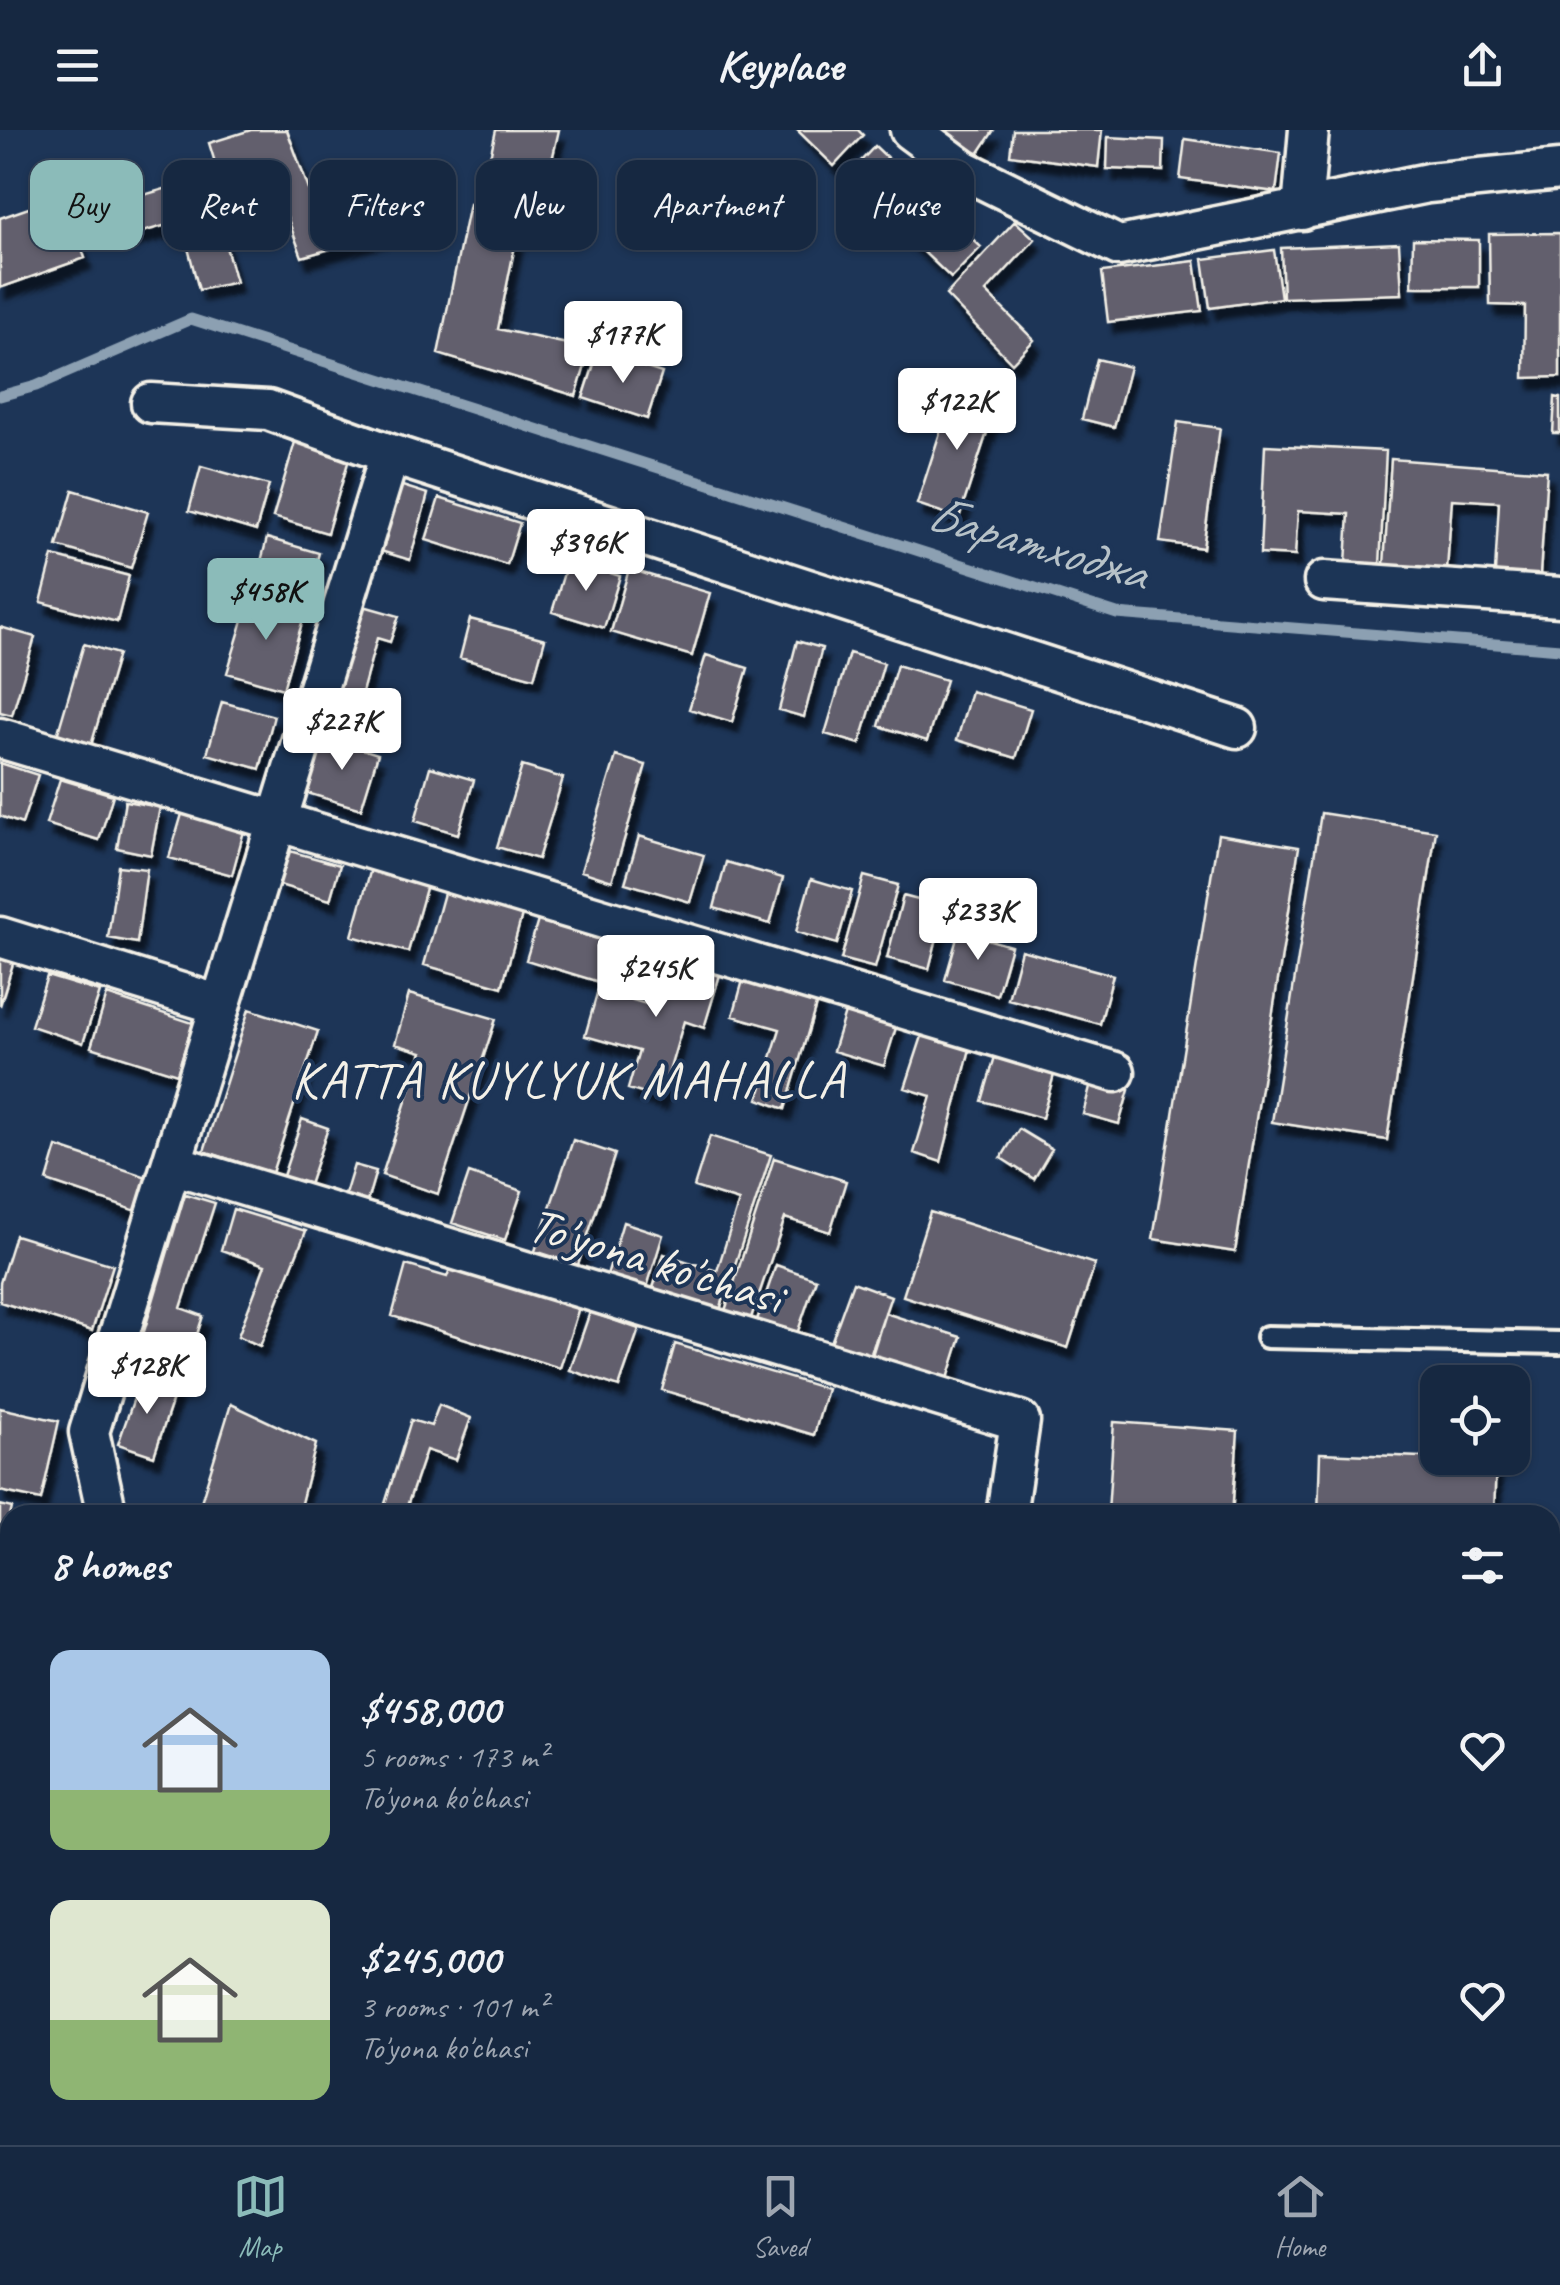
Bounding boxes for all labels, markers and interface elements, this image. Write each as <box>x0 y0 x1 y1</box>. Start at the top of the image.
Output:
text: Keyplace <box>717 37 843 94</box>
icon: menu <box>50 38 105 93</box>
icon: share <box>1455 38 1510 93</box>
chip: Buy <box>30 160 143 250</box>
chip: Rent <box>163 160 290 250</box>
chip: Filters <box>310 160 456 250</box>
chip: New <box>476 160 597 250</box>
chip: Apartment <box>617 160 816 250</box>
chip: House <box>836 160 974 250</box>
pin: $177K <box>553 301 693 386</box>
text: $177K <box>586 313 660 354</box>
pin: $122K <box>887 368 1027 453</box>
text: $122K <box>920 380 994 421</box>
water label: Баратходжа <box>919 480 1158 607</box>
pin: $396K <box>516 509 656 594</box>
text: $396K <box>549 521 623 562</box>
pin: $458K <box>196 558 336 643</box>
text: $458K <box>229 570 303 611</box>
pin: $227K <box>272 688 412 773</box>
text: $227K <box>305 700 379 741</box>
pin: $233K <box>908 878 1048 963</box>
text: $233K <box>941 890 1015 931</box>
pin: $245K <box>586 935 726 1020</box>
text: $245K <box>619 947 693 988</box>
district label: KATTA KUYLYUK MAHALLA <box>291 1047 847 1113</box>
street label: To'yona ko'chasi <box>521 1192 795 1330</box>
pin: $128K <box>77 1332 217 1417</box>
text: $128K <box>110 1344 184 1385</box>
map controls <box>1420 1365 1530 1475</box>
button: locate <box>1420 1365 1530 1475</box>
icon: filters <box>1455 1538 1510 1593</box>
text: 8 homes <box>50 1539 169 1592</box>
text: $458,000 <box>360 1683 500 1736</box>
icon: home <box>130 1690 250 1810</box>
icon: heart <box>1455 1723 1510 1778</box>
text: 5 rooms · 173 m² <box>360 1736 547 1777</box>
text: To'yona ko'chasi <box>360 1777 528 1818</box>
text: $245,000 <box>360 1933 500 1986</box>
icon: home <box>130 1940 250 2060</box>
icon: heart <box>1455 1973 1510 2028</box>
text: 3 rooms · 101 m² <box>360 1986 547 2027</box>
text: To'yona ko'chasi <box>360 2027 528 2068</box>
tab: Map <box>233 2169 288 2264</box>
tab: Saved <box>753 2169 808 2264</box>
tab: Home <box>1273 2169 1328 2264</box>

